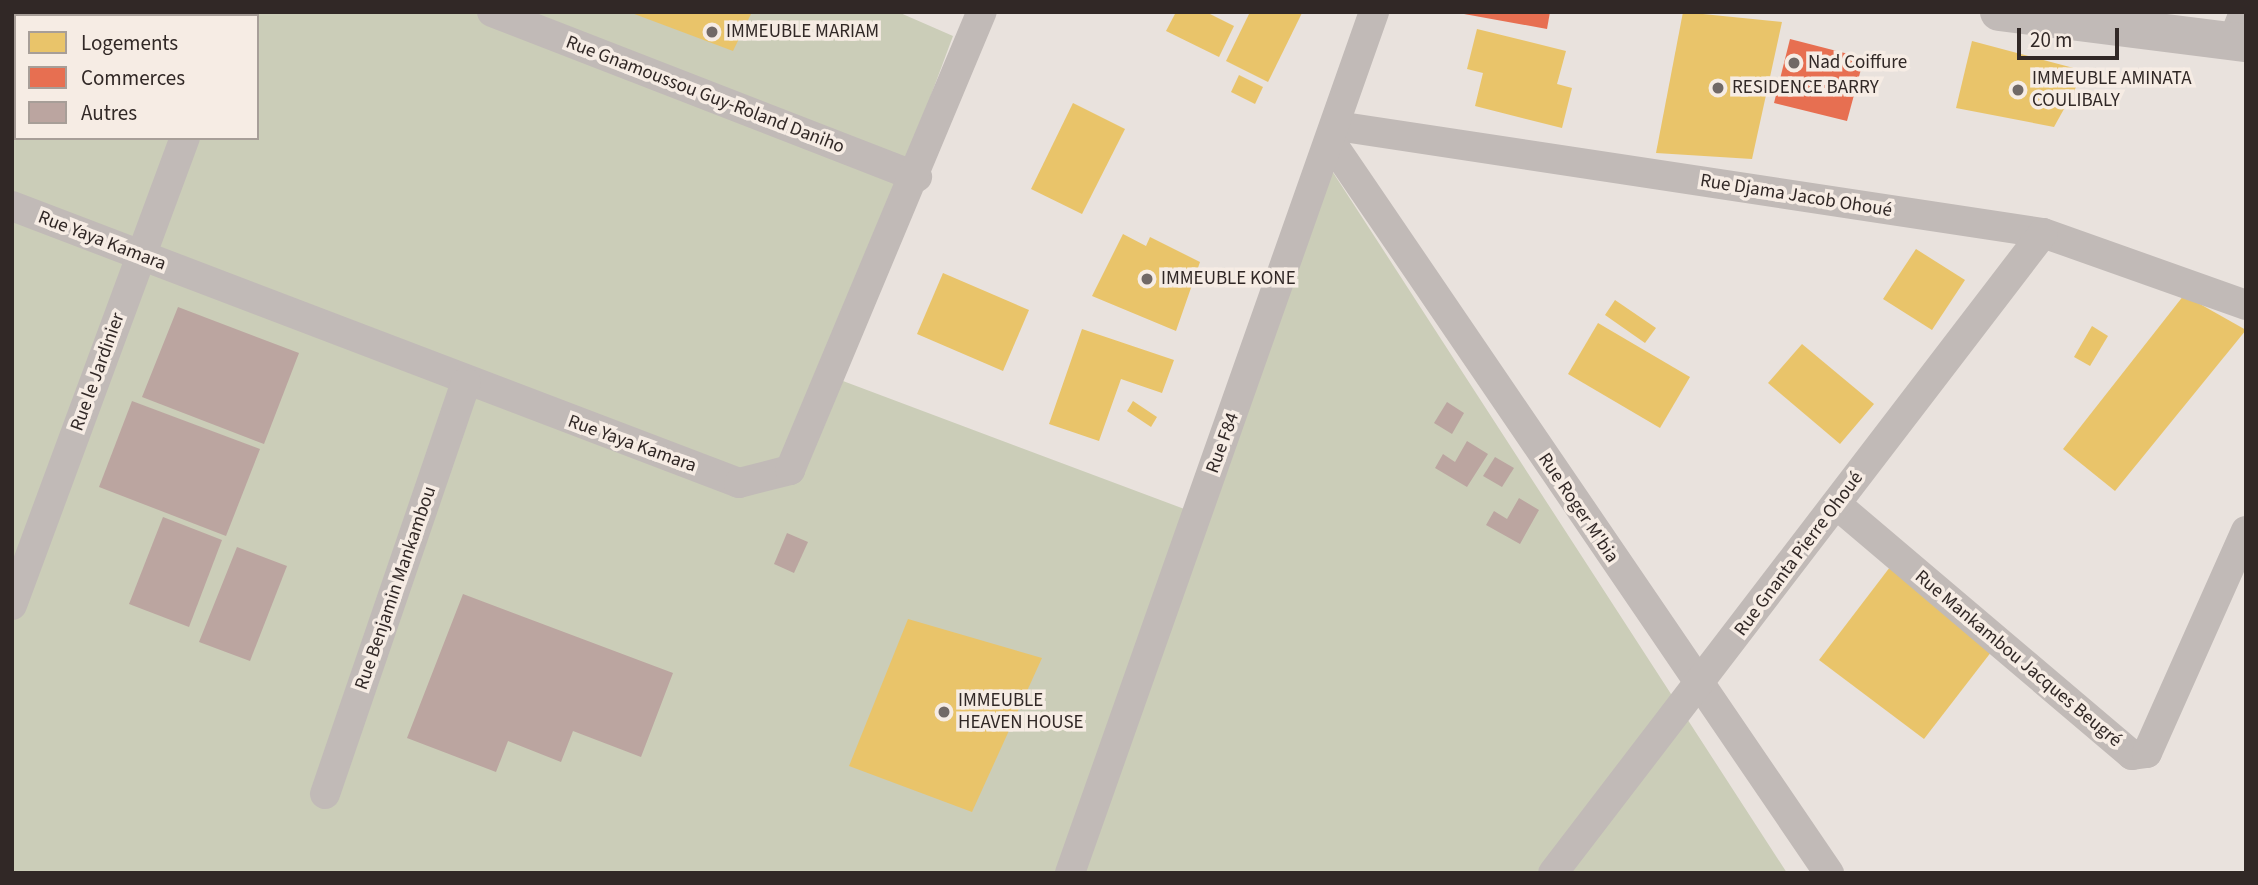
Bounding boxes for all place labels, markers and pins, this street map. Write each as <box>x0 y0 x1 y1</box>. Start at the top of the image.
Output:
place label: IMMEUBLE MARIAM <box>726 21 879 43</box>
marker: IMMEUBLE MARIAM <box>704 24 720 40</box>
place label: Nad Coiffure <box>1808 52 1907 74</box>
marker: Nad Coiffure <box>1786 55 1802 71</box>
place label: IMMEUBLE AMINATA COULIBALY <box>2032 68 2192 112</box>
place label: RESIDENCE BARRY <box>1732 77 1879 99</box>
marker: RESIDENCE BARRY <box>1710 80 1726 96</box>
marker: IMMEUBLE AMINATA COULIBALY <box>2010 82 2026 98</box>
place label: IMMEUBLE KONE <box>1161 268 1296 290</box>
marker: IMMEUBLE KONE <box>1139 271 1155 287</box>
place label: IMMEUBLE HEAVEN HOUSE <box>958 690 1084 734</box>
marker: IMMEUBLE HEAVEN HOUSE <box>936 704 952 720</box>

